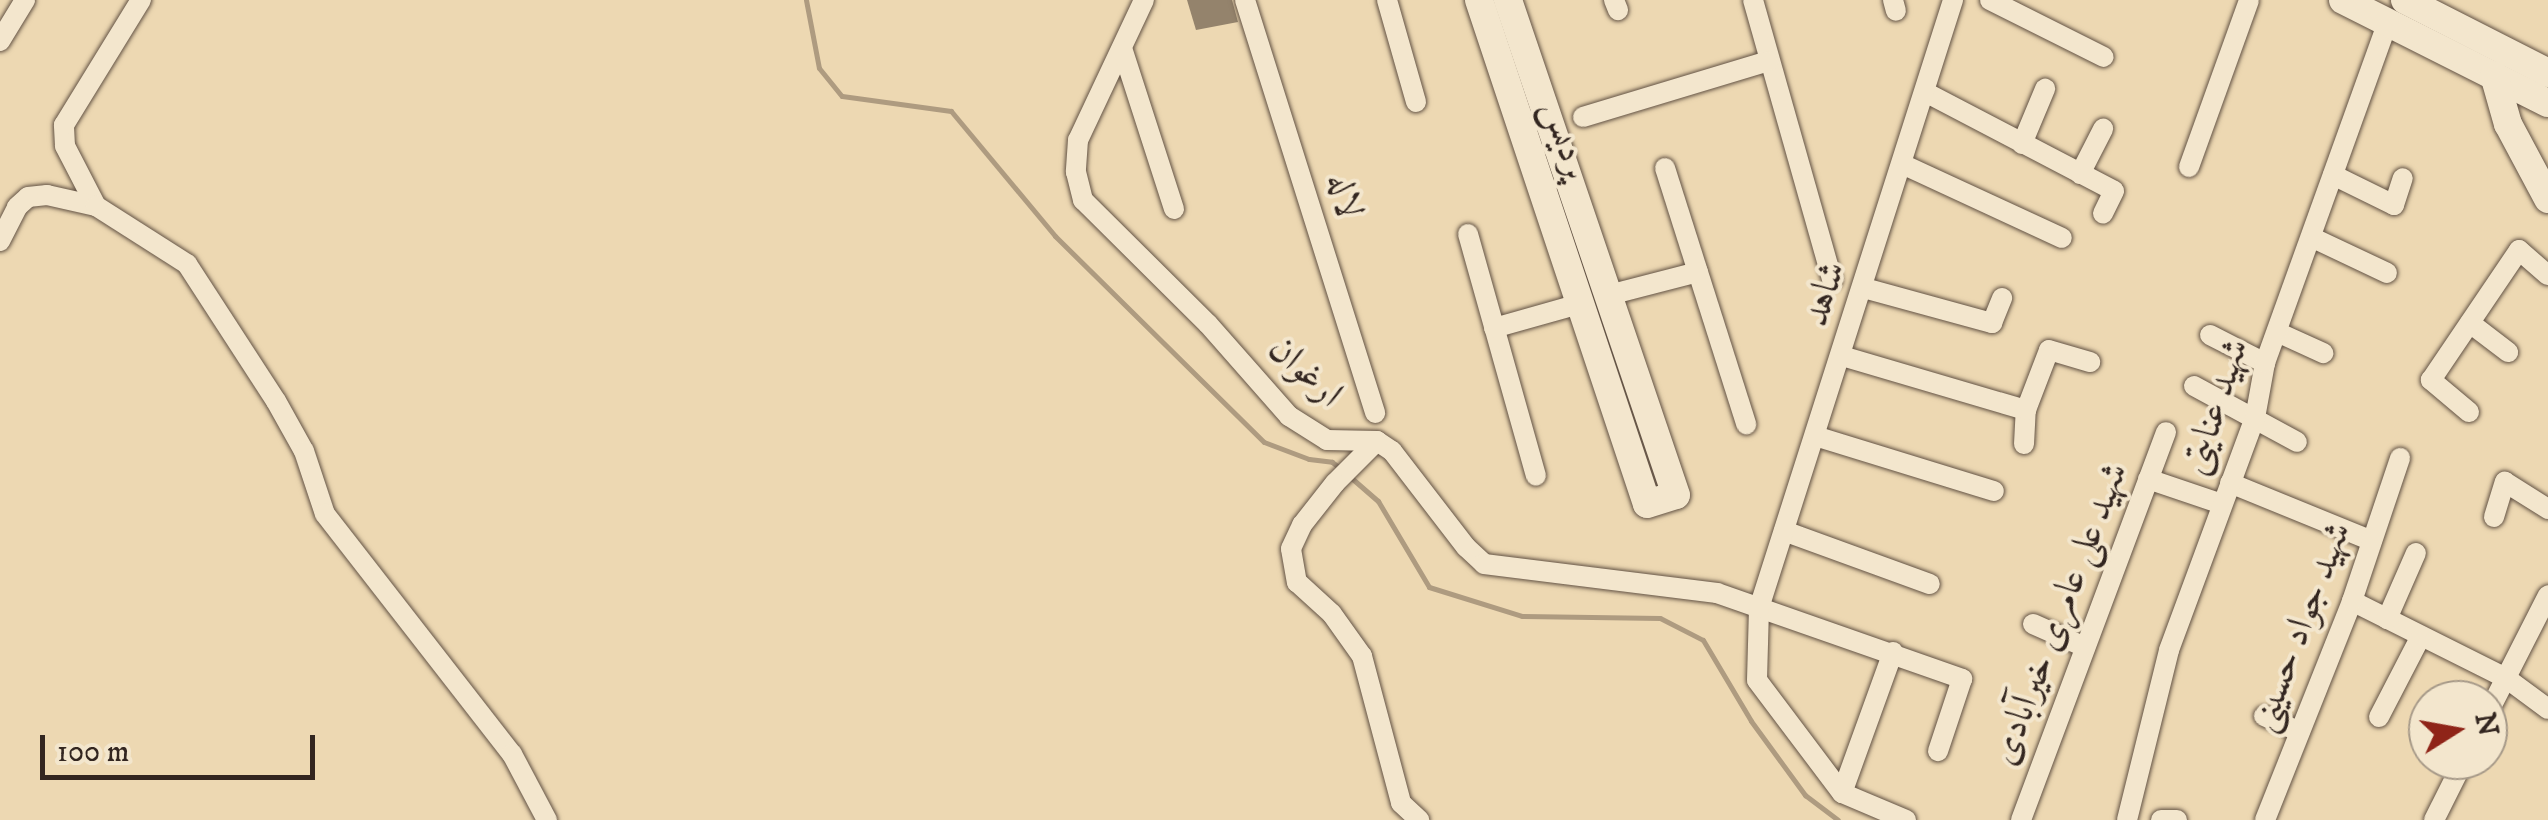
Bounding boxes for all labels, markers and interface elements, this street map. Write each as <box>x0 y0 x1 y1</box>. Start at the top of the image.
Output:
street label: پردیس <box>1531 95 1599 185</box>
street label: لاله <box>1315 168 1371 224</box>
street label: شاهد <box>1793 256 1857 332</box>
street label: ارغوان <box>1259 326 1351 418</box>
street label: شهید عنایتی <box>2173 333 2259 481</box>
street label: شهید علی عامری خیرآبادی <box>1981 456 2139 772</box>
street label: شهید جواد حسینی <box>2240 516 2362 738</box>
north arrow <box>2408 680 2508 780</box>
text: N <box>2467 710 2505 739</box>
scale bar <box>45 715 320 777</box>
text: 100 m <box>57 734 129 771</box>

